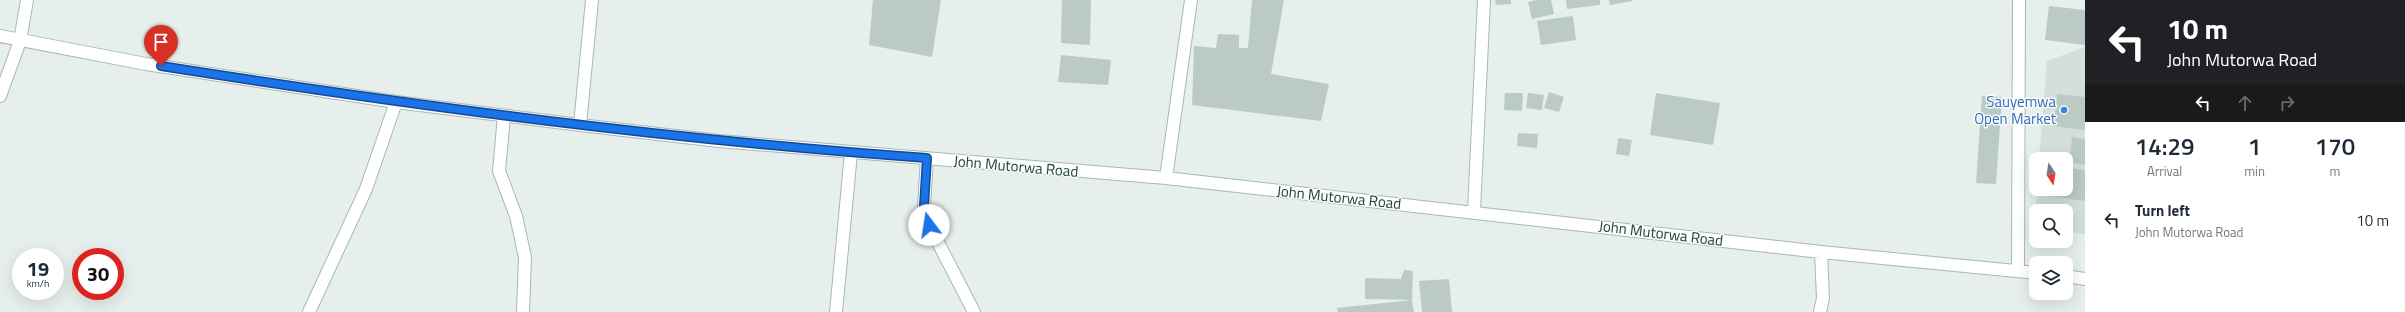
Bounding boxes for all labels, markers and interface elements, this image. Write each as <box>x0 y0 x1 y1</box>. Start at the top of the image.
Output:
text: 10 m <box>2167 7 2228 50</box>
icon: left <box>2101 16 2153 68</box>
pin <box>144 25 178 66</box>
icon: arrive <box>150 31 172 53</box>
text: John Mutorwa Road <box>2167 46 2317 73</box>
place label: Sauyemwa Open Market <box>1974 90 2057 130</box>
icon: left <box>2192 92 2214 114</box>
icon: ahead <box>2234 92 2256 114</box>
icon: right <box>2276 92 2298 114</box>
marker: Sauyemwa Open Market <box>2059 105 2069 115</box>
text: 14:29 <box>2135 128 2194 164</box>
text: 1 <box>2248 128 2261 164</box>
text: 170 <box>2315 128 2355 164</box>
street label: John Mutorwa Road <box>953 149 1079 183</box>
north arrow <box>2029 152 2073 196</box>
map controls <box>2029 152 2073 300</box>
text: Arrival <box>2147 161 2182 181</box>
text: min <box>2244 161 2265 181</box>
text: m <box>2330 161 2340 181</box>
street label: John Mutorwa Road <box>1276 179 1402 215</box>
text: Turn left <box>2135 199 2190 222</box>
position arrow <box>908 204 950 246</box>
button: search <box>2029 204 2073 248</box>
icon: left <box>2101 209 2123 231</box>
text: 10 m <box>2356 209 2389 232</box>
street label: John Mutorwa Road <box>1597 214 1725 252</box>
text: John Mutorwa Road <box>2135 222 2244 242</box>
speed limit sign: 30 <box>72 248 124 300</box>
text: 19 <box>27 253 49 284</box>
button: layers <box>2029 256 2073 300</box>
text: km/h <box>27 276 49 291</box>

